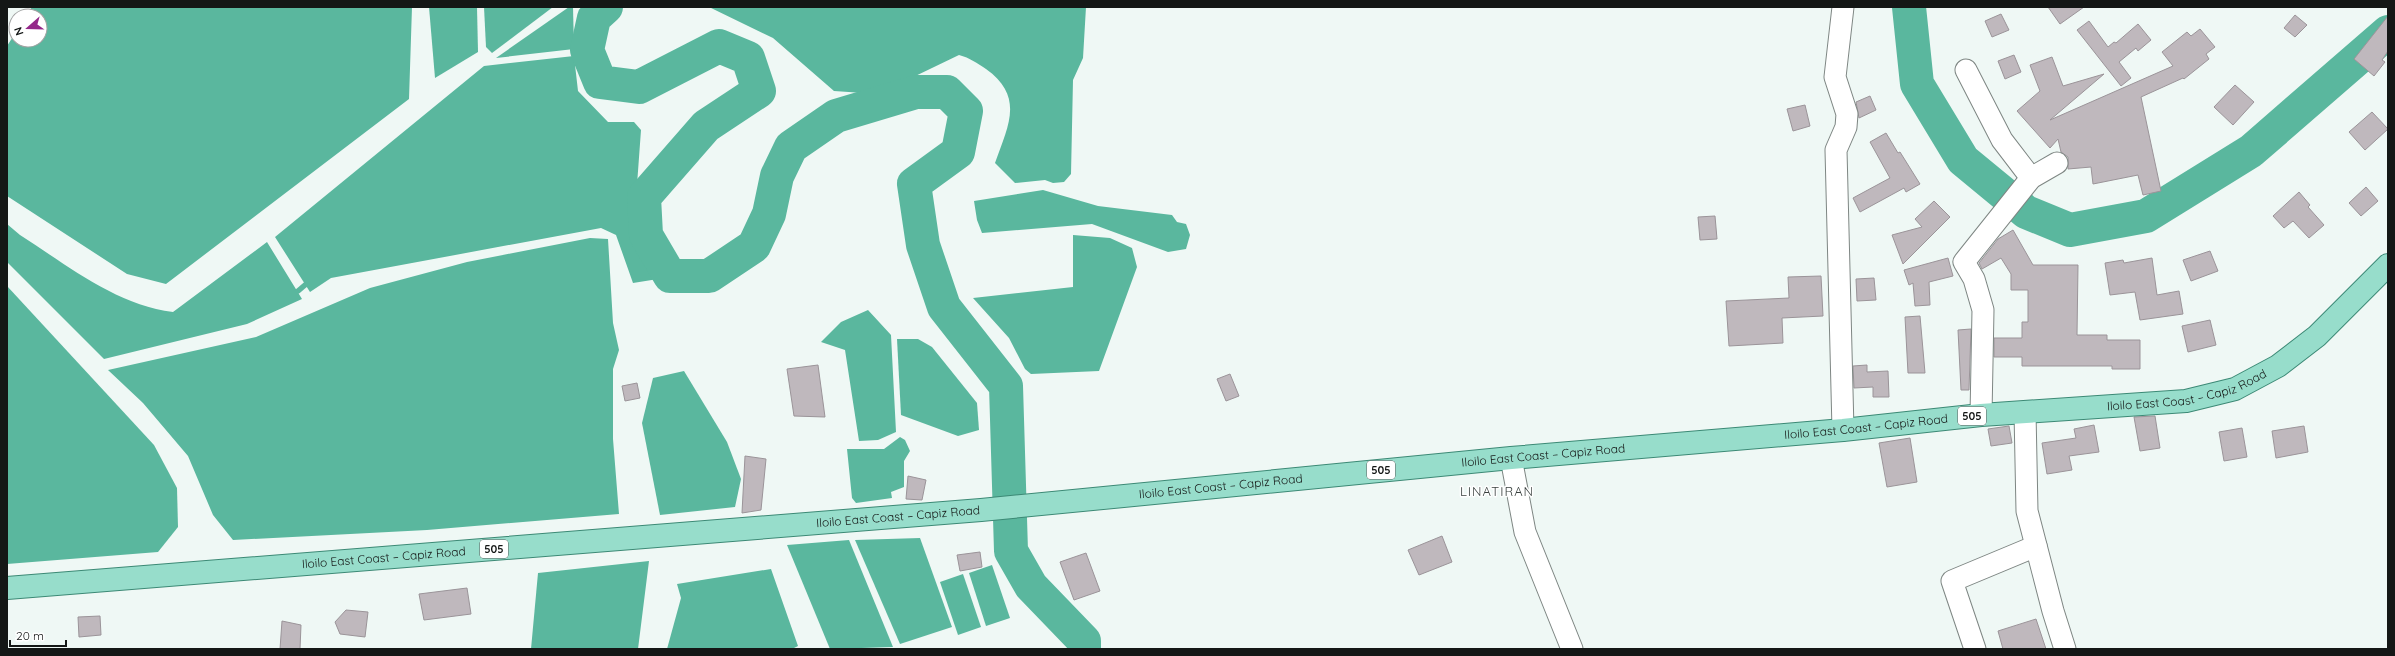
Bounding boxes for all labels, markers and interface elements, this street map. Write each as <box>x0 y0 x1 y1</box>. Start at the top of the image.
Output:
north arrow <box>8 8 48 48</box>
text: N <box>11 25 27 38</box>
street label: Iloilo East Coast – Capiz Road <box>2106 366 2269 413</box>
road number: 505 <box>1958 407 1986 425</box>
street label: Iloilo East Coast – Capiz Road <box>1784 411 1948 442</box>
street label: Iloilo East Coast – Capiz Road <box>1461 440 1626 470</box>
road number: 505 <box>1367 461 1395 479</box>
street label: Iloilo East Coast – Capiz Road <box>1138 470 1303 501</box>
district label: LINATIRAN <box>1460 483 1534 499</box>
street label: Iloilo East Coast – Capiz Road <box>816 502 981 530</box>
road number: 505 <box>480 540 508 558</box>
street label: Iloilo East Coast – Capiz Road <box>301 543 466 571</box>
scale bar <box>10 622 66 648</box>
text: 20 m <box>16 628 44 643</box>

